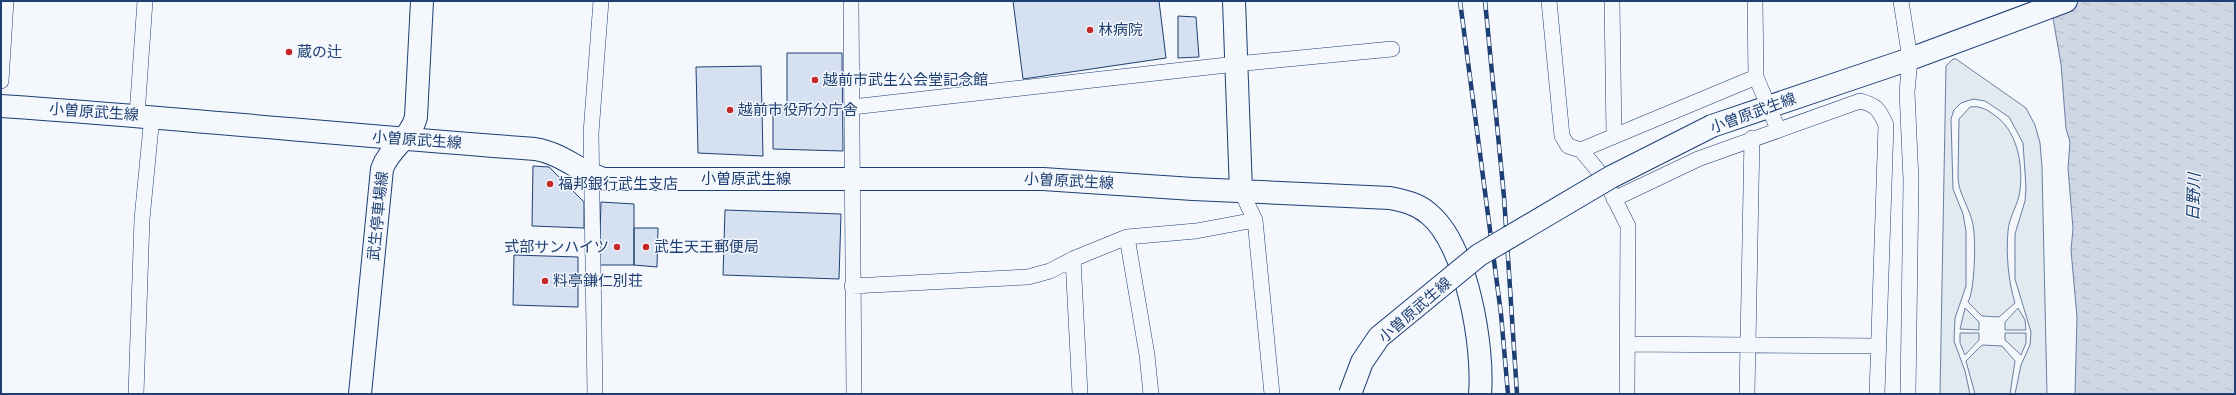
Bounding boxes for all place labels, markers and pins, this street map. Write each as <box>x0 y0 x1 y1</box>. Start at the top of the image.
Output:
place label: 林病院 <box>1098 18 1143 41</box>
marker: 林病院 <box>1085 25 1095 35</box>
place label: 蔵の辻 <box>297 40 342 63</box>
marker: 蔵の辻 <box>284 47 294 57</box>
place label: 越前市武生公会堂記念館 <box>822 68 988 91</box>
marker: 越前市武生公会堂記念館 <box>810 75 820 85</box>
place label: 越前市役所分庁舎 <box>737 98 858 121</box>
marker: 越前市役所分庁舎 <box>725 105 735 115</box>
place label: 福邦銀行武生支店 <box>558 172 678 195</box>
marker: 福邦銀行武生支店 <box>545 179 555 189</box>
place label: 式部サンハイツ <box>504 235 609 258</box>
place label: 武生天王郵便局 <box>654 235 759 258</box>
marker: 式部サンハイツ <box>612 242 622 252</box>
marker: 武生天王郵便局 <box>641 242 651 252</box>
place label: 料亭鎌仁別荘 <box>553 269 643 292</box>
marker: 料亭鎌仁別荘 <box>540 276 550 286</box>

